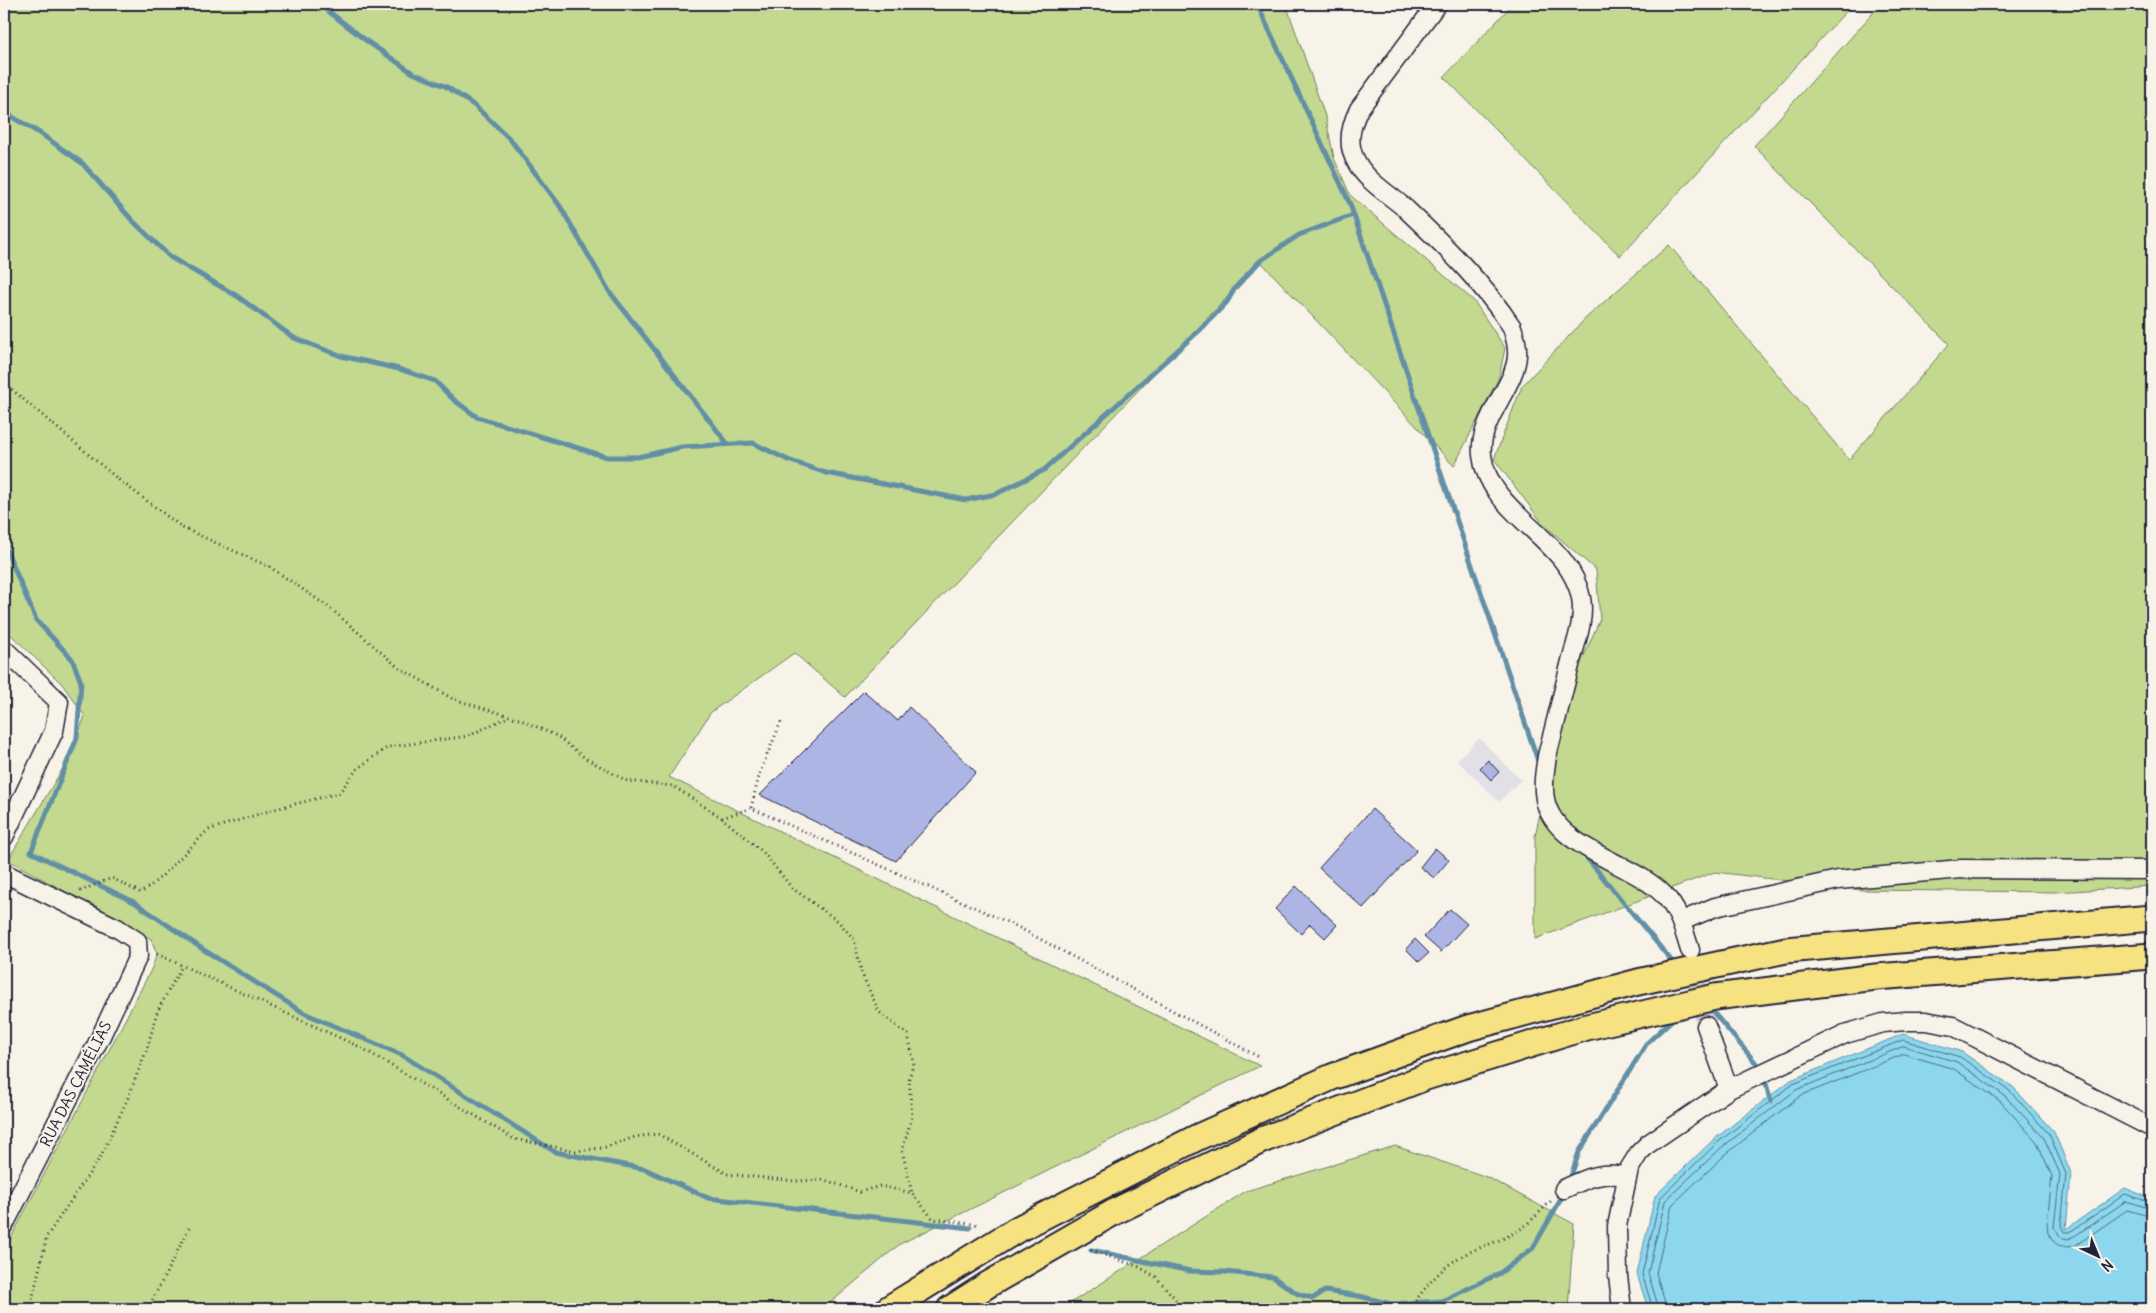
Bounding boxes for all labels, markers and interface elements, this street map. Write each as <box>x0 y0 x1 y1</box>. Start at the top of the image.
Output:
street label: RUA DAS CAMÉLIAS <box>36 1018 115 1150</box>
north arrow <box>2074 1230 2124 1280</box>
text: N <box>2097 1256 2117 1275</box>

